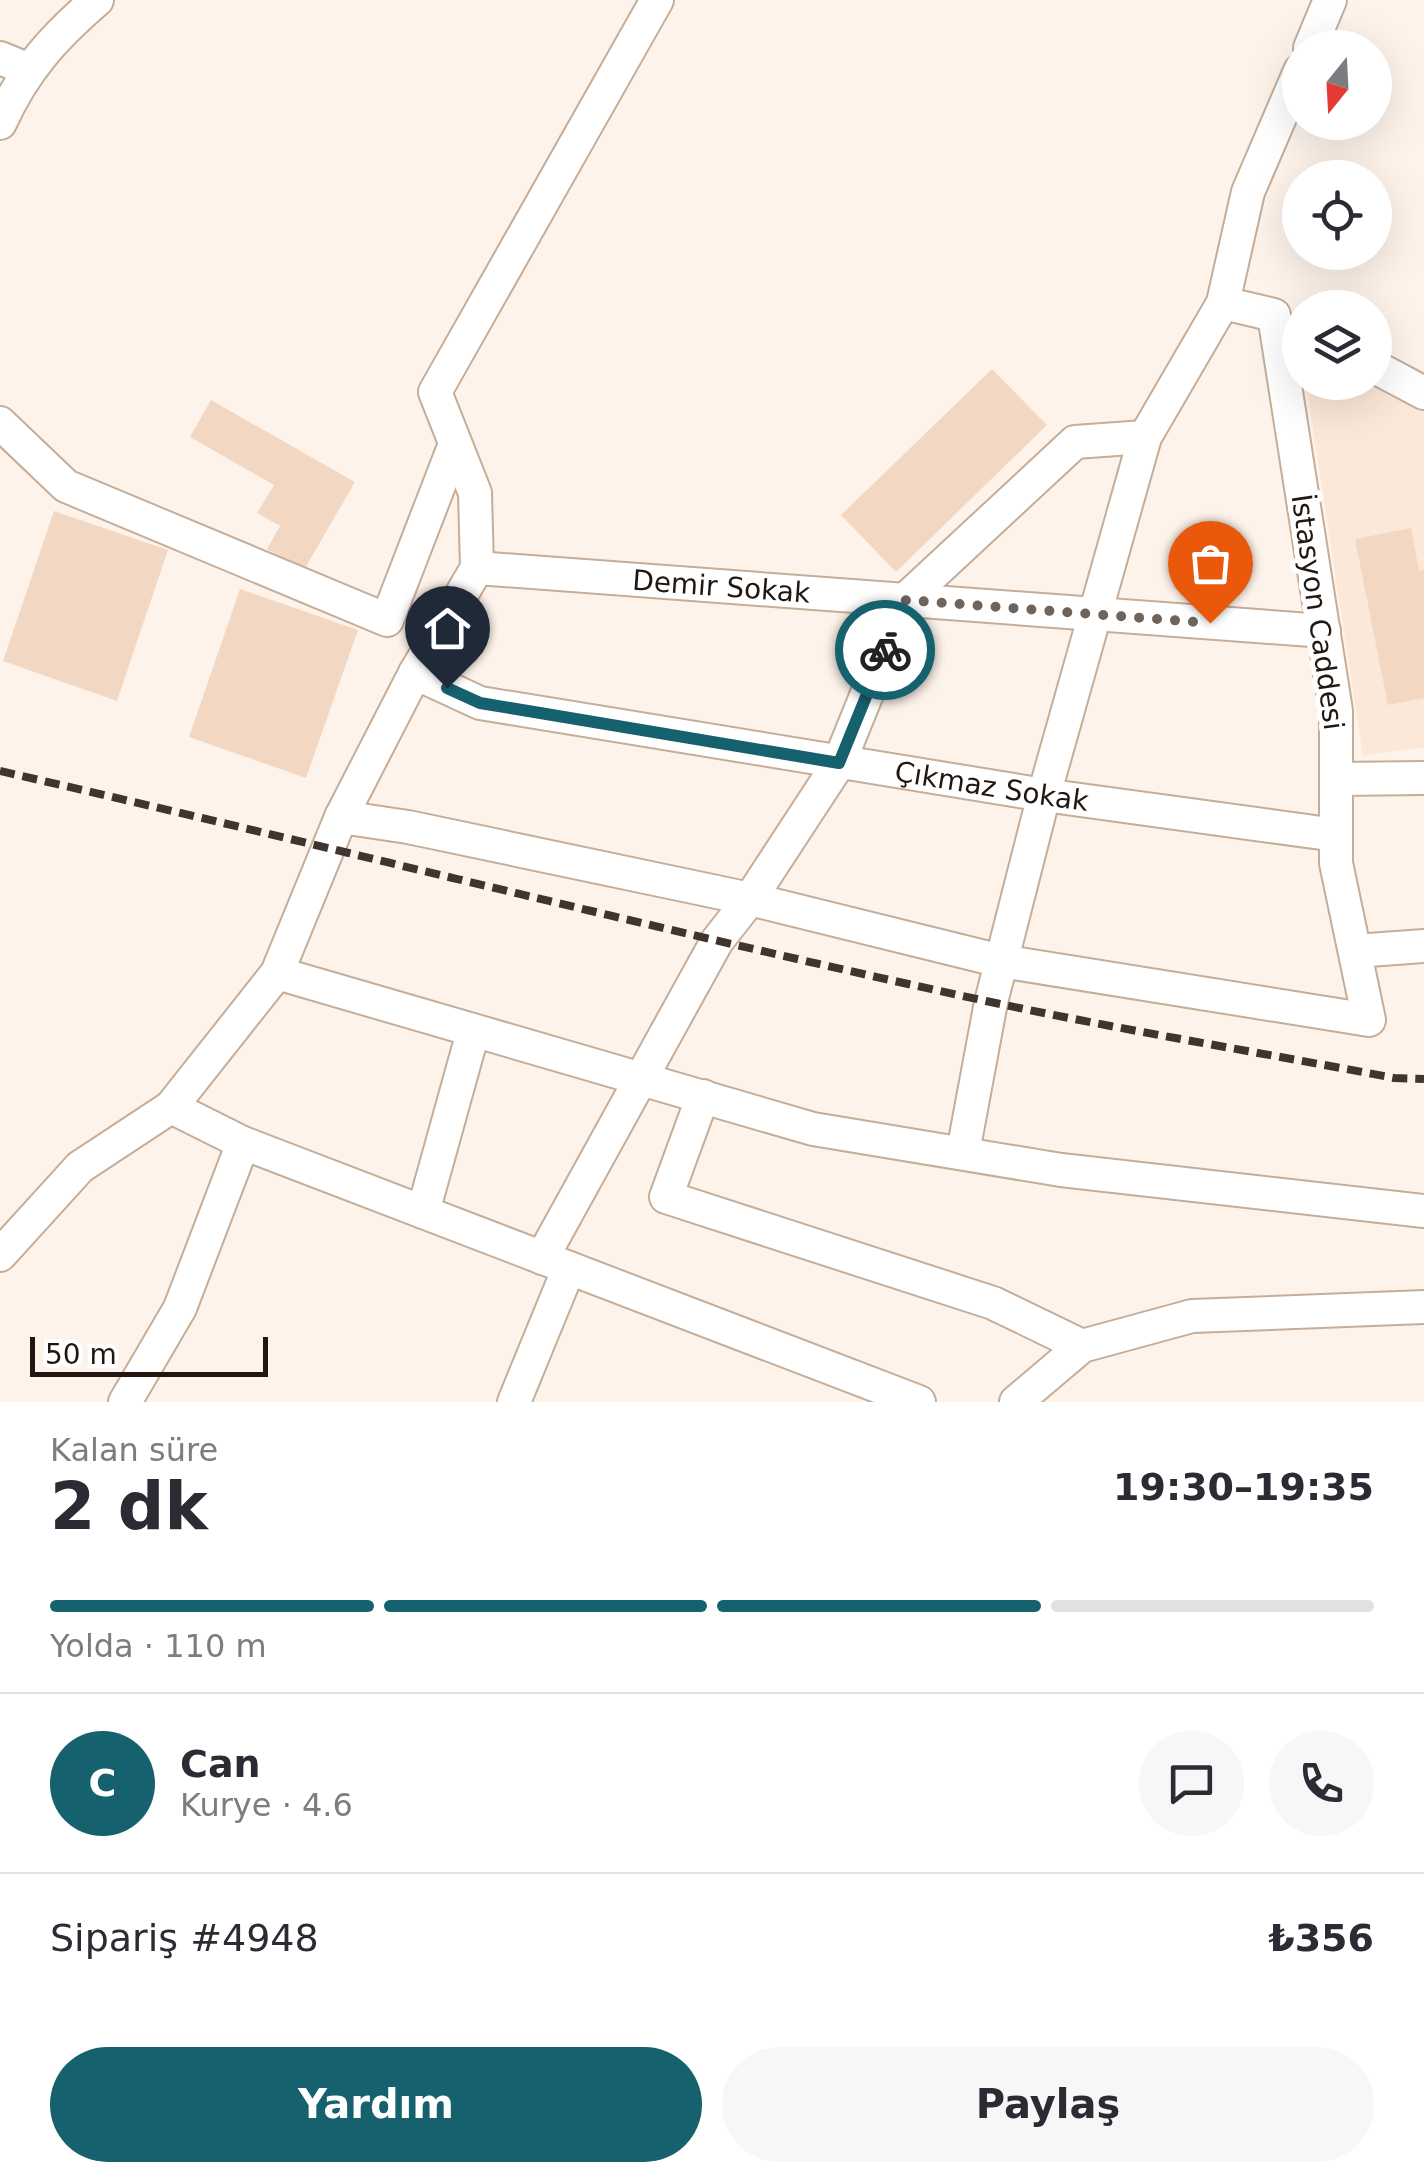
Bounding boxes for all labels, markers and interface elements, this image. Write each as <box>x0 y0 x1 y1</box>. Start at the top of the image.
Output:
north arrow <box>1282 30 1392 140</box>
map controls <box>1282 30 1392 400</box>
button: locate <box>1282 160 1392 270</box>
button: layers <box>1282 290 1392 400</box>
street label: İstasyon Caddesi <box>1285 492 1350 732</box>
pin <box>1168 521 1253 624</box>
icon: bag <box>1183 536 1238 591</box>
street label: Demir Sokak <box>631 564 812 610</box>
pin <box>405 586 490 689</box>
courier <box>835 600 935 700</box>
icon: home <box>420 601 475 656</box>
icon: bike <box>858 623 913 678</box>
street label: Çıkmaz Sokak <box>892 755 1091 818</box>
scale bar <box>30 1332 268 1376</box>
text: 50 m <box>45 1338 117 1371</box>
text: Kalan süre <box>50 1431 218 1469</box>
text: 19:30–19:35 <box>1113 1465 1374 1509</box>
text: 2 dk <box>50 1469 208 1544</box>
text: Yolda · 110 m <box>50 1627 267 1665</box>
button: chat <box>1139 1731 1244 1836</box>
button: phone <box>1269 1731 1374 1836</box>
text: Can <box>180 1742 261 1786</box>
text: C <box>89 1761 116 1805</box>
text: Kurye · 4.6 <box>180 1786 353 1824</box>
text: Sipariş #4948 <box>50 1916 319 1960</box>
text: ₺356 <box>1268 1916 1374 1960</box>
button: Yardım <box>50 2047 702 2162</box>
button: Paylaş <box>722 2047 1374 2162</box>

